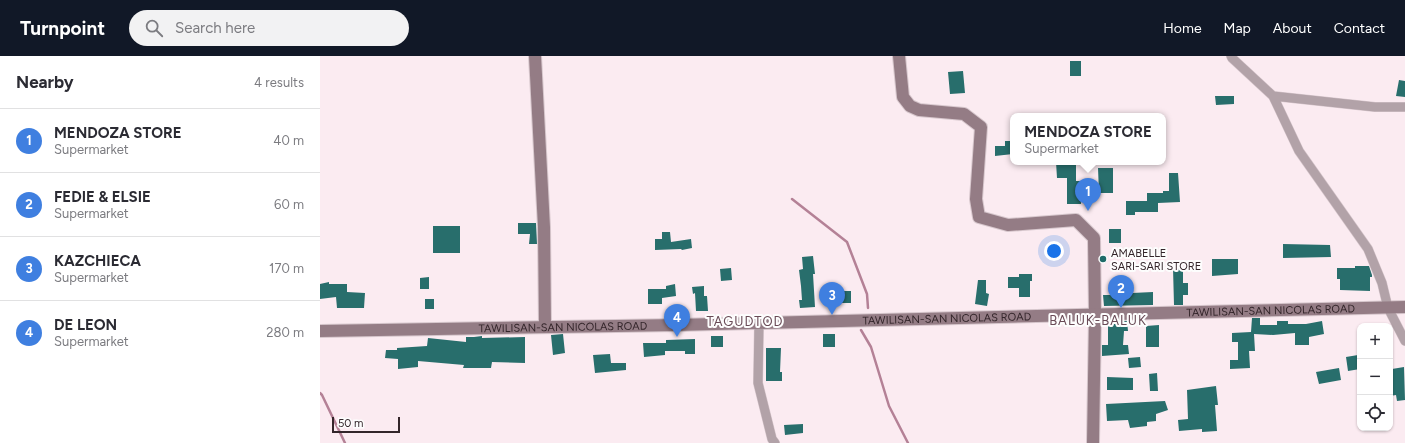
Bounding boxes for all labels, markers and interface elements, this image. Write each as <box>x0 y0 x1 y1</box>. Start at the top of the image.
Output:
search box <box>129 10 409 46</box>
text: Turnpoint <box>20 17 105 40</box>
icon: search <box>143 17 165 39</box>
text: Search here <box>175 19 255 37</box>
text: Home <box>1163 20 1202 37</box>
text: Map <box>1224 20 1251 37</box>
text: About <box>1273 20 1312 37</box>
text: Contact <box>1334 20 1385 37</box>
text: Nearby <box>16 72 74 92</box>
text: 4 results <box>254 75 304 90</box>
popup <box>1010 113 1166 165</box>
text: MENDOZA STORE <box>1024 123 1152 141</box>
text: MENDOZA STORE <box>54 124 182 142</box>
text: 1 <box>26 133 32 148</box>
text: 40 m <box>273 133 304 148</box>
text: Supermarket <box>1024 141 1099 156</box>
text: Supermarket <box>54 142 129 157</box>
pin: 1 <box>1075 178 1101 211</box>
text: FEDIE & ELSIE <box>54 188 151 206</box>
text: 2 <box>25 197 33 212</box>
text: 60 m <box>274 197 304 212</box>
text: Supermarket <box>54 206 129 221</box>
your location <box>1044 241 1064 261</box>
place label: AMABELLE SARI-SARI STORE <box>1111 247 1201 273</box>
text: KAZCHIECA <box>54 252 141 270</box>
marker: AMABELLE SARI-SARI STORE <box>1098 254 1108 264</box>
text: 3 <box>25 261 33 276</box>
text: 170 m <box>269 261 304 276</box>
text: Supermarket <box>54 270 129 285</box>
pin: 2 <box>1108 275 1134 308</box>
pin: 3 <box>819 282 845 315</box>
street label: TAWILISAN-SAN NICOLAS ROAD <box>1186 302 1356 319</box>
pin: 4 <box>664 304 690 337</box>
street label: TAWILISAN-SAN NICOLAS ROAD <box>862 310 1032 327</box>
district label: BALUK-BALUK <box>1049 313 1147 328</box>
district label: TAGUDTOD <box>707 314 783 329</box>
text: DE LEON <box>54 316 117 334</box>
street label: TAWILISAN-SAN NICOLAS ROAD <box>479 319 648 335</box>
map controls <box>1357 323 1393 431</box>
button: + <box>1357 323 1393 359</box>
text: 4 <box>25 325 33 340</box>
text: 280 m <box>266 325 304 340</box>
text: Supermarket <box>54 334 129 349</box>
button: − <box>1357 359 1393 395</box>
button: locate <box>1357 395 1393 431</box>
scale bar <box>332 415 400 434</box>
text: 50 m <box>338 417 363 430</box>

